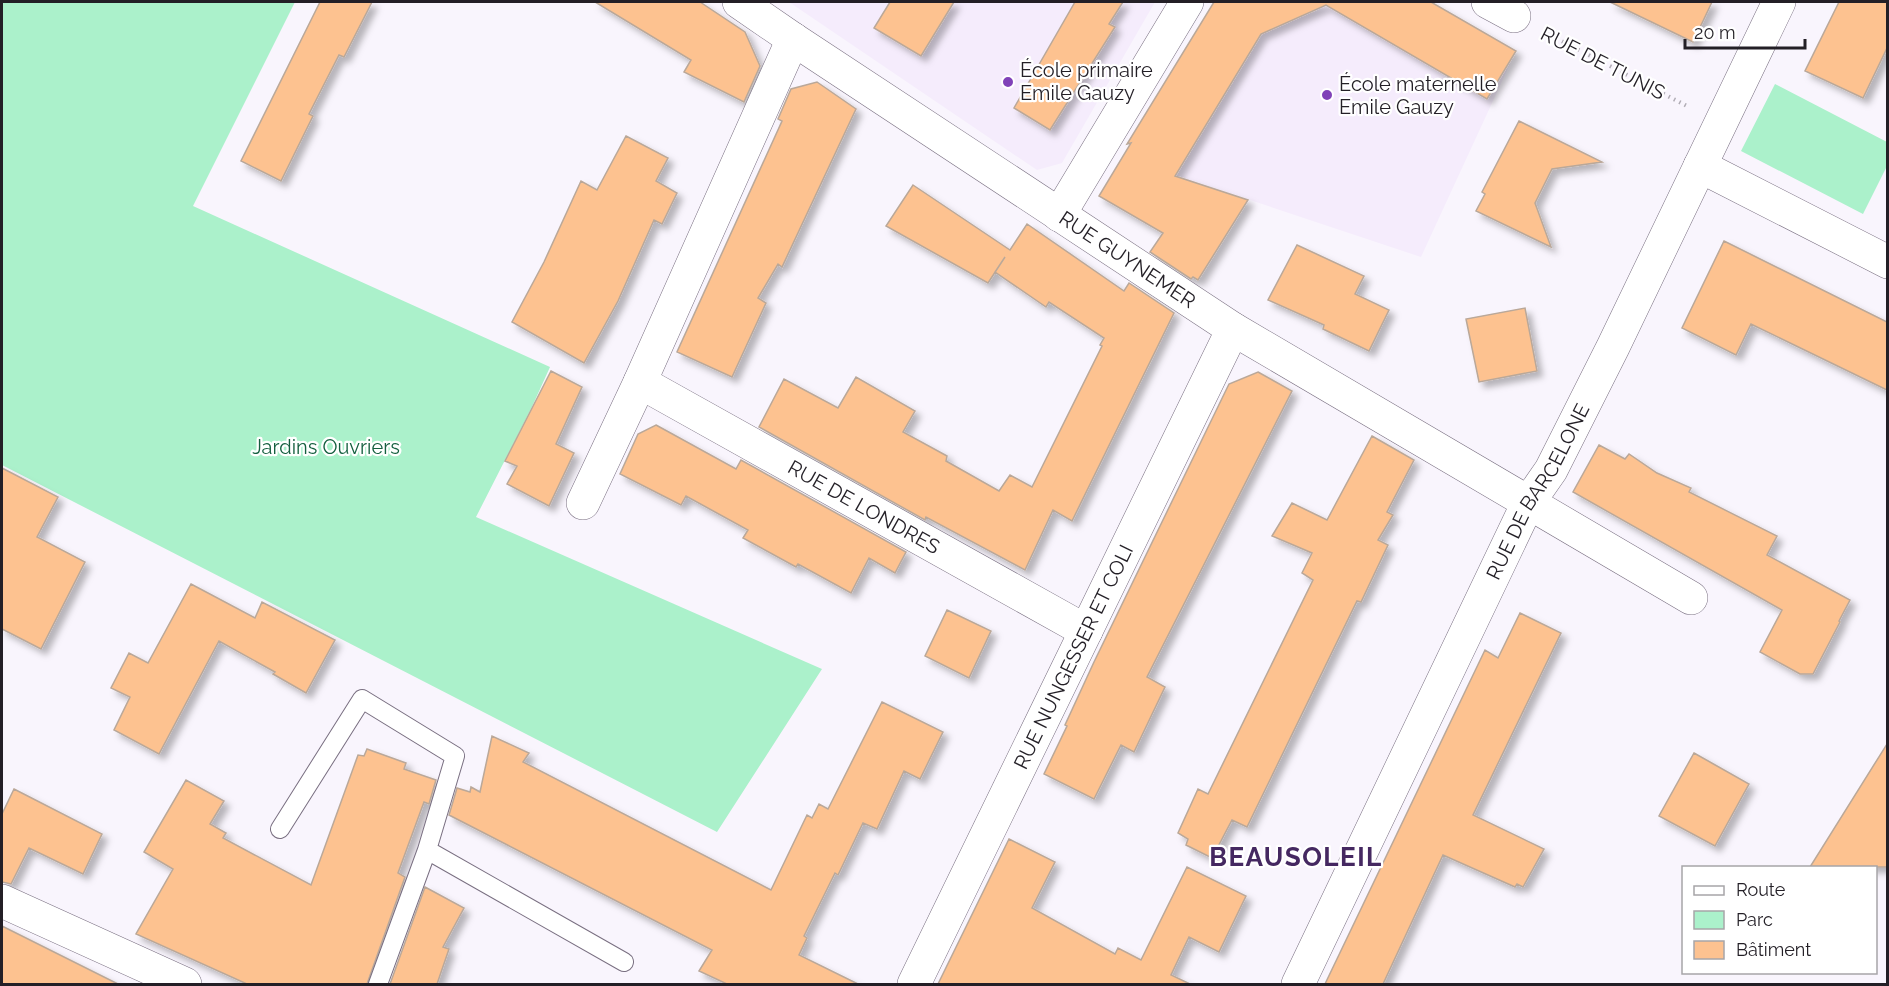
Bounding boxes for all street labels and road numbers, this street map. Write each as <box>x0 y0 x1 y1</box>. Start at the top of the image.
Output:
street label: RUE DE TUNIS <box>1537 21 1669 105</box>
street label: RUE GUYNEMER <box>1055 206 1200 313</box>
street label: RUE DE BARCELONE <box>1481 400 1594 583</box>
street label: RUE DE LONDRES <box>784 455 944 559</box>
street label: RUE NUNGESSER ET COLI <box>1009 541 1138 773</box>

